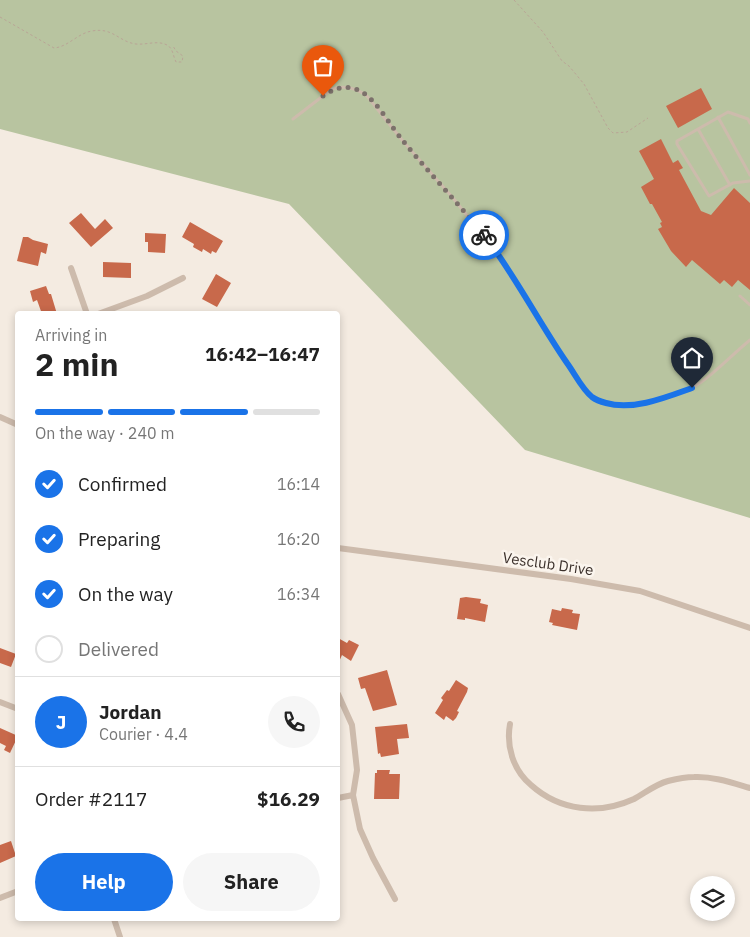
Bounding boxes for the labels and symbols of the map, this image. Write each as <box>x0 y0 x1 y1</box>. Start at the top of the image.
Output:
pin <box>302 45 344 96</box>
courier <box>459 210 509 260</box>
pin <box>671 337 713 388</box>
street label: Vesclub Drive <box>501 548 595 579</box>

